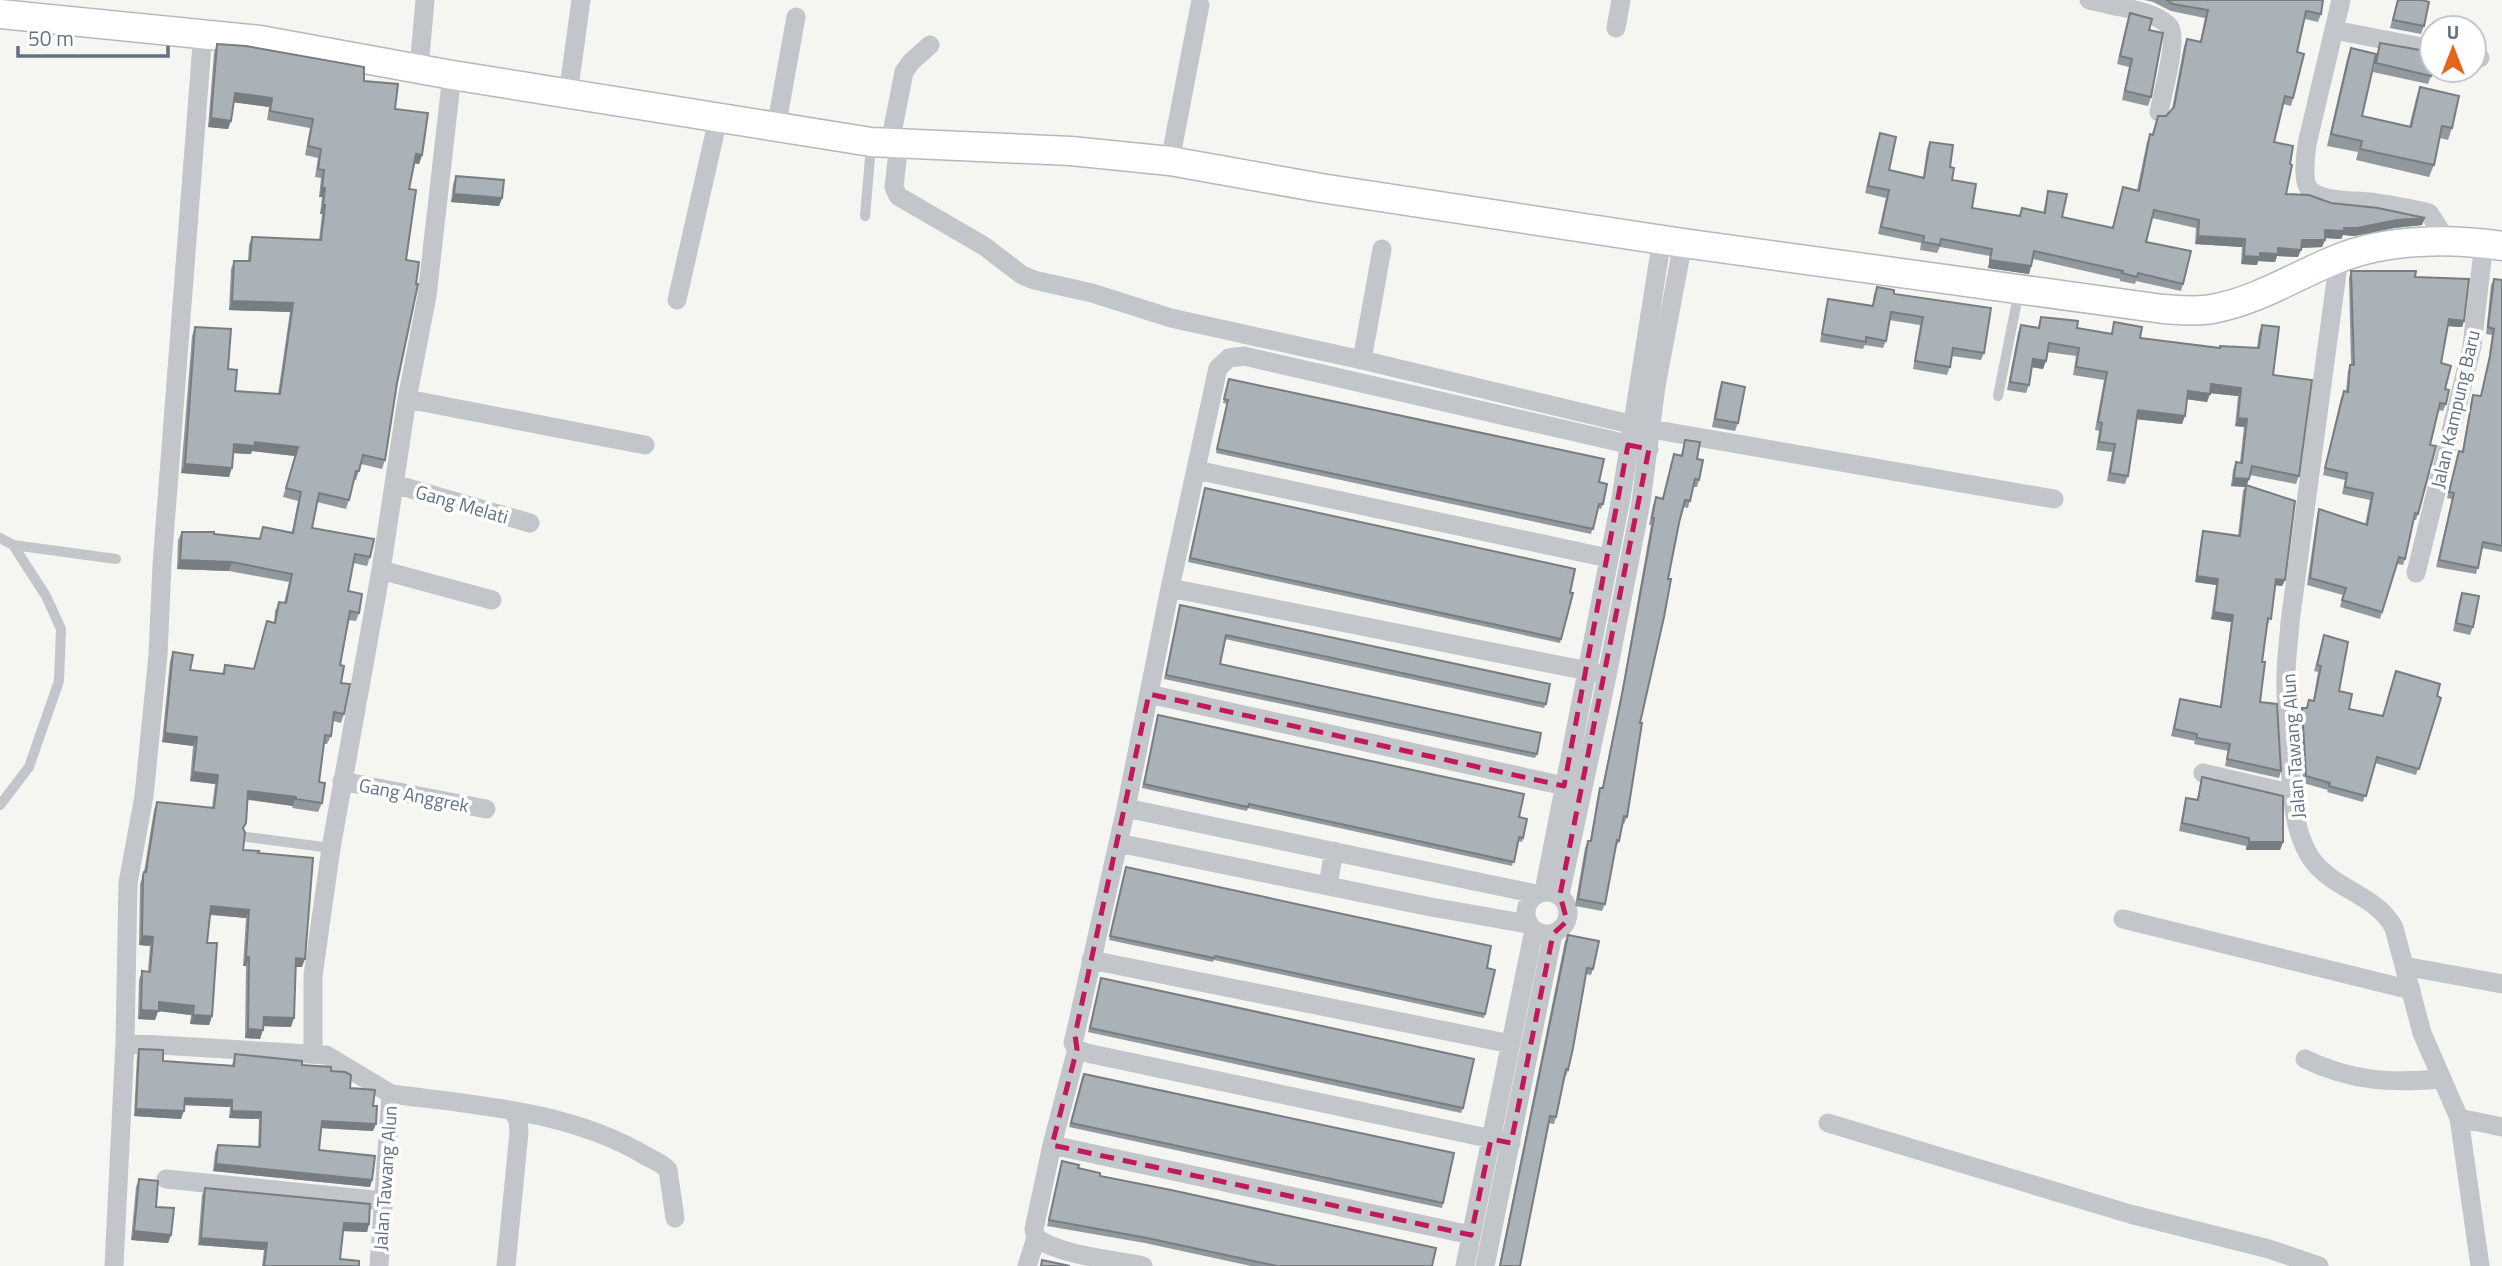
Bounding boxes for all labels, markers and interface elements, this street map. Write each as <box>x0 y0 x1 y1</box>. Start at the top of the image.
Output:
scale bar <box>18 14 168 58</box>
north arrow <box>2418 14 2488 84</box>
text: U <box>2447 17 2459 46</box>
text: 50 m <box>28 22 74 54</box>
street label: Jalan Kampung Baru <box>2422 327 2487 491</box>
street label: Gang Melati <box>412 476 512 531</box>
street label: Jalan Tawang Alun <box>2273 673 2312 819</box>
street label: Gang Anggrek <box>357 770 472 819</box>
street label: Jalan Tawang Alun <box>365 1105 404 1251</box>

